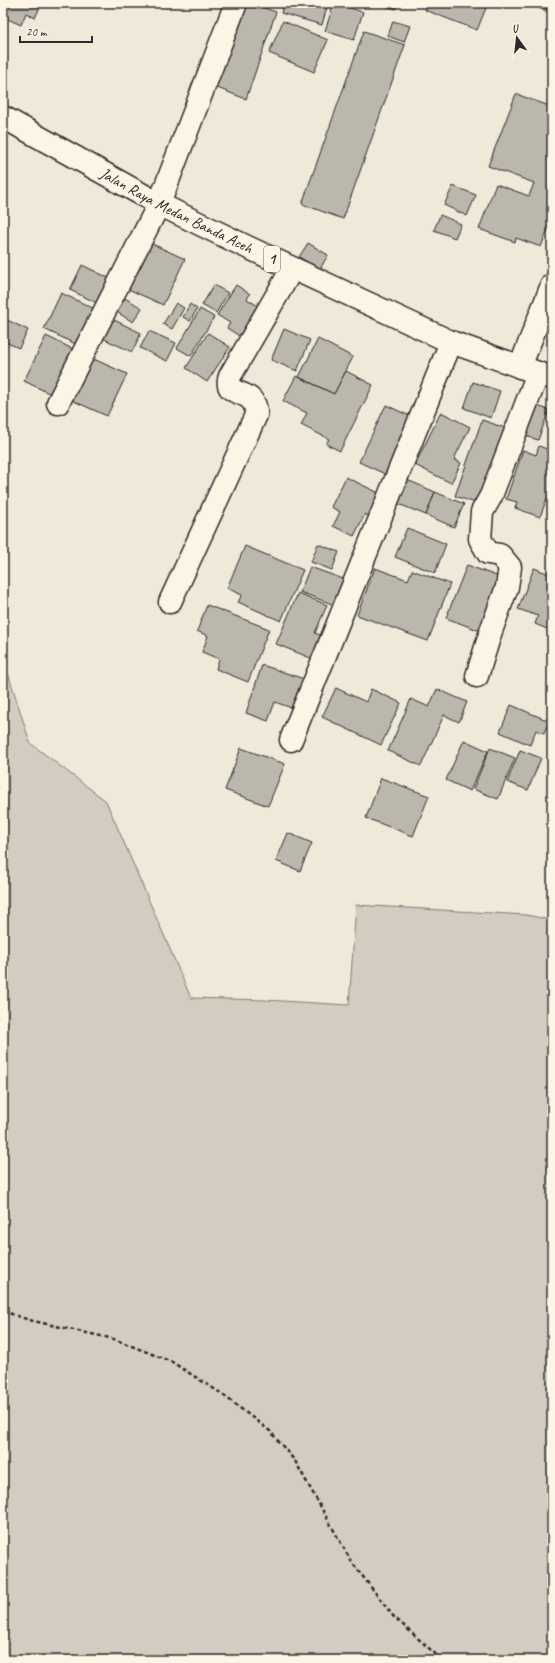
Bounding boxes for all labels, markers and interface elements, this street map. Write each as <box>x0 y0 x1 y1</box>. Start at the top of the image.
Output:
scale bar <box>20 18 92 44</box>
north arrow <box>497 18 537 58</box>
text: U <box>510 20 521 36</box>
text: 20 m <box>26 24 48 40</box>
street label: Jalan Raya Medan Banda Aceh <box>96 163 256 258</box>
road number: 1 <box>264 246 280 272</box>

